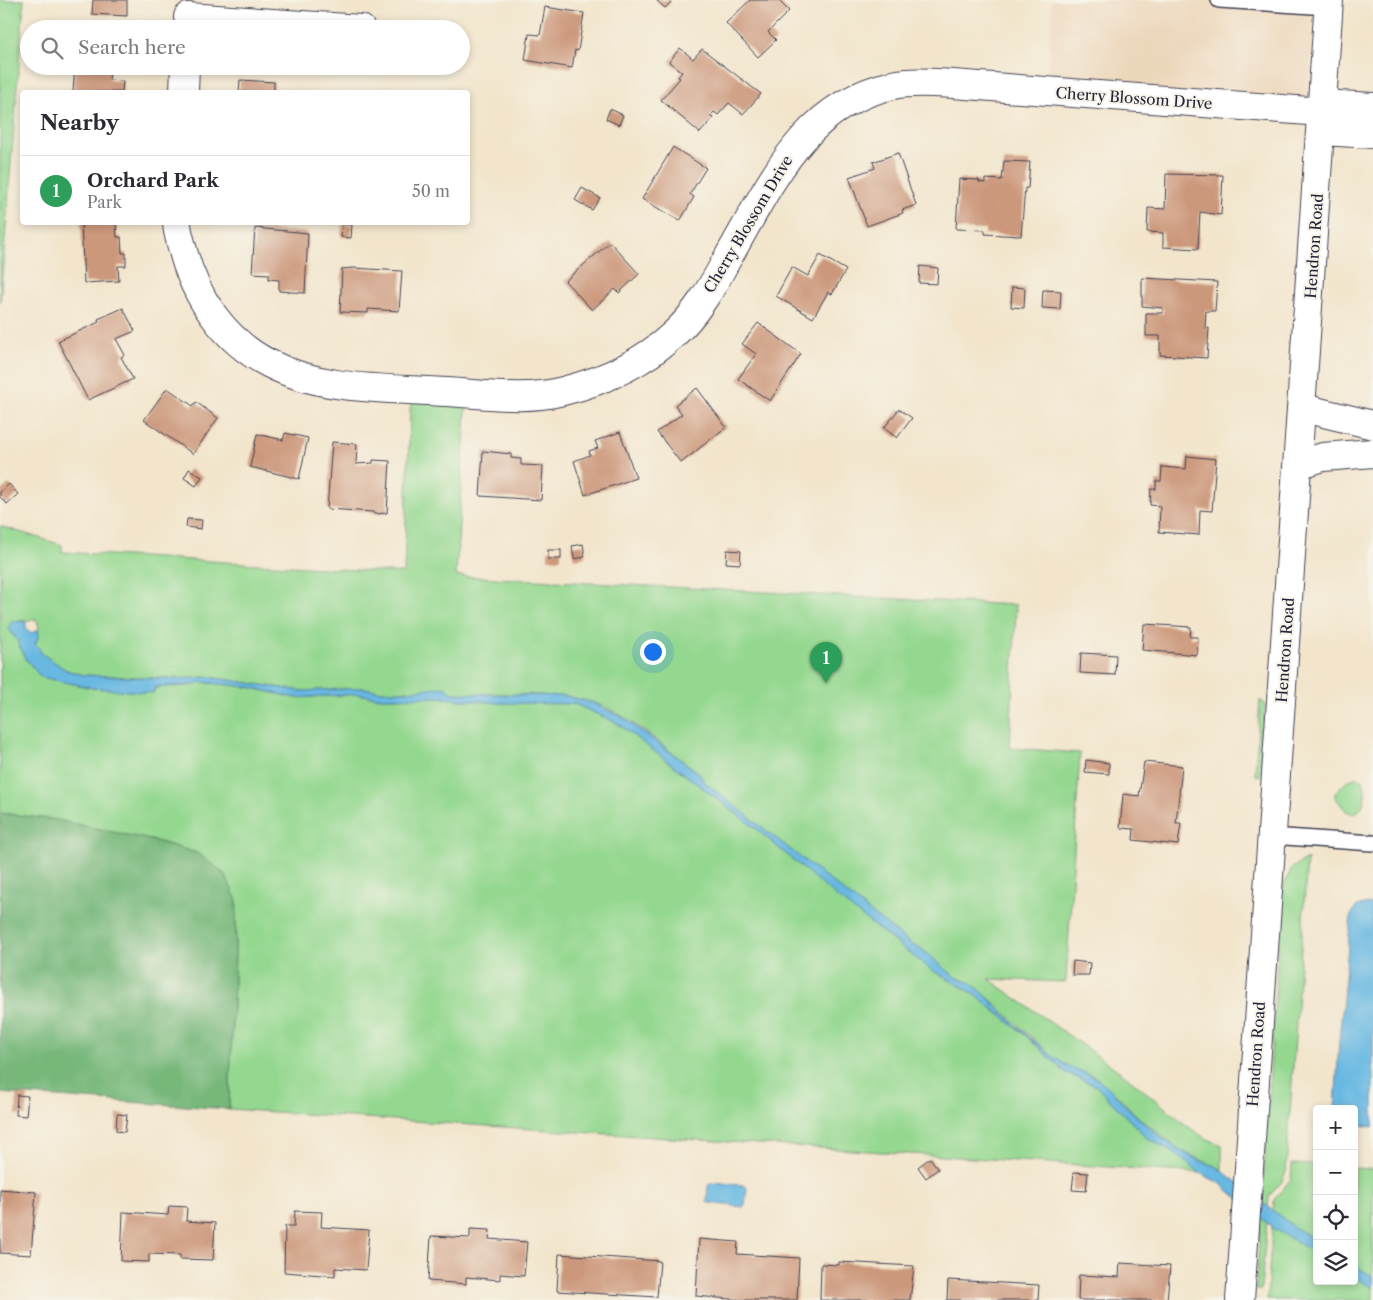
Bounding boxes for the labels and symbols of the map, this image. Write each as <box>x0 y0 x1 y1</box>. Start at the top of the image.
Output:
street label: Cherry Blossom Drive <box>1055 83 1213 113</box>
street label: Cherry Blossom Drive <box>699 152 797 296</box>
street label: Hendron Road <box>1301 193 1327 299</box>
street label: Hendron Road <box>1272 597 1298 703</box>
your location <box>640 639 666 665</box>
pin: 1 <box>810 642 842 683</box>
street label: Hendron Road <box>1243 1001 1269 1107</box>

